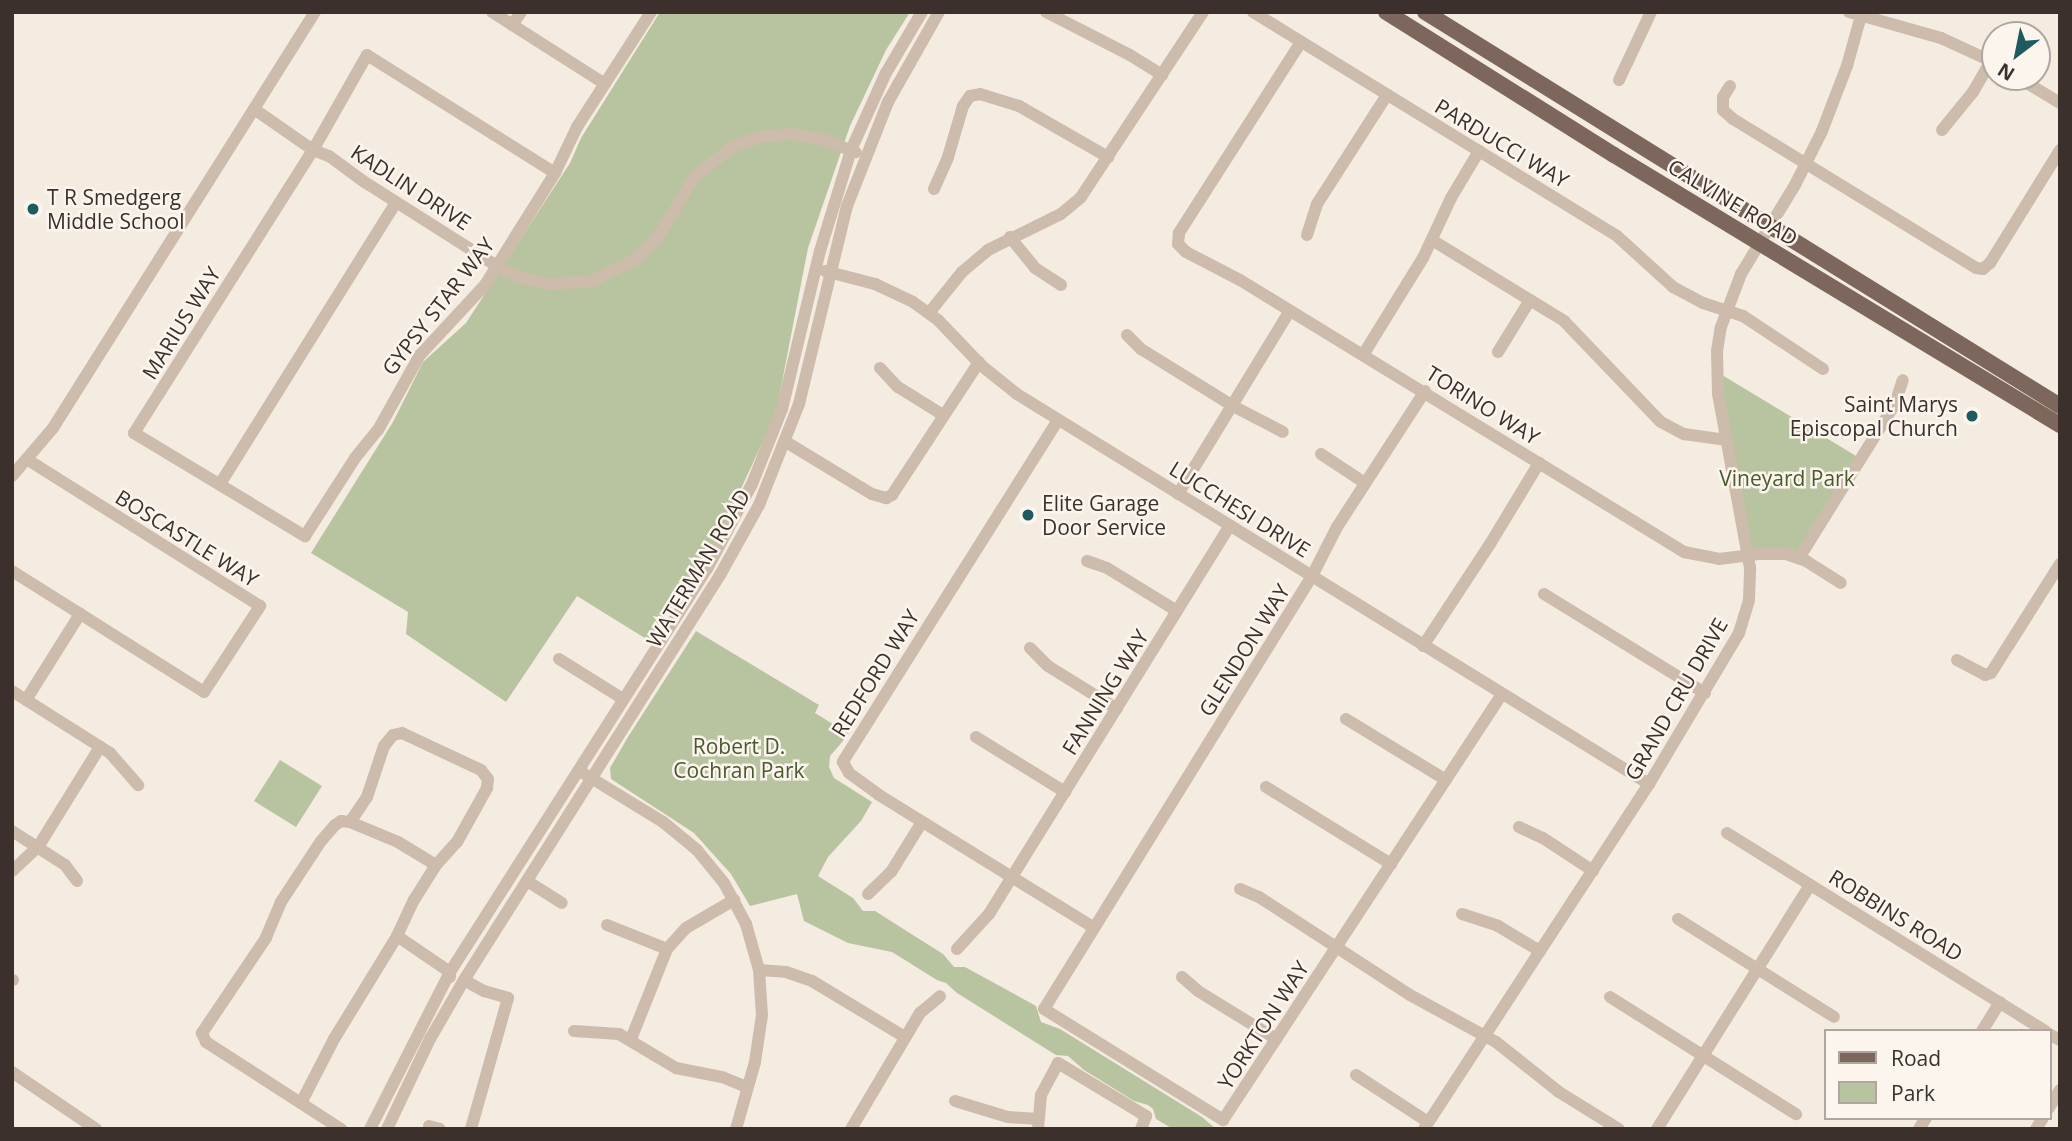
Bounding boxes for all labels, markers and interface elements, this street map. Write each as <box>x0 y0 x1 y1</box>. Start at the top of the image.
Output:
north arrow <box>1981 21 2051 91</box>
text: N <box>1992 57 2019 87</box>
street label: PARDUCCI WAY <box>1431 93 1573 193</box>
street label: KADLIN DRIVE <box>346 139 476 235</box>
street label: CALVINE ROAD <box>1664 153 1802 251</box>
place label: T R Smedgerg Middle School <box>47 184 184 234</box>
marker: T R Smedgerg Middle School <box>25 201 41 217</box>
street label: GYPSY STAR WAY <box>376 232 500 380</box>
street label: MARIUS WAY <box>136 262 226 384</box>
street label: TORINO WAY <box>1422 360 1544 450</box>
place label: Saint Marys Episcopal Church <box>1790 391 1958 441</box>
marker: Saint Marys Episcopal Church <box>1964 408 1980 424</box>
street label: LUCCHESI DRIVE <box>1165 456 1315 562</box>
park label: Vineyard Park <box>1719 465 1855 491</box>
street label: BOSCASTLE WAY <box>111 484 263 592</box>
street label: WATERMAN ROAD <box>641 484 755 652</box>
place label: Elite Garage Door Service <box>1042 490 1166 540</box>
marker: Elite Garage Door Service <box>1020 507 1036 523</box>
street label: GLENDON WAY <box>1193 579 1295 721</box>
street label: REDFORD WAY <box>826 605 924 741</box>
street label: GRAND CRU DRIVE <box>1619 613 1733 785</box>
street label: FANNING WAY <box>1057 625 1153 759</box>
park label: Robert D. Cochran Park <box>673 733 805 783</box>
street label: ROBBINS ROAD <box>1824 864 1968 966</box>
street label: YORKTON WAY <box>1212 956 1314 1094</box>
legend <box>1824 1029 2051 1120</box>
text: Road <box>1891 1044 1941 1072</box>
text: Park <box>1891 1079 1935 1107</box>

